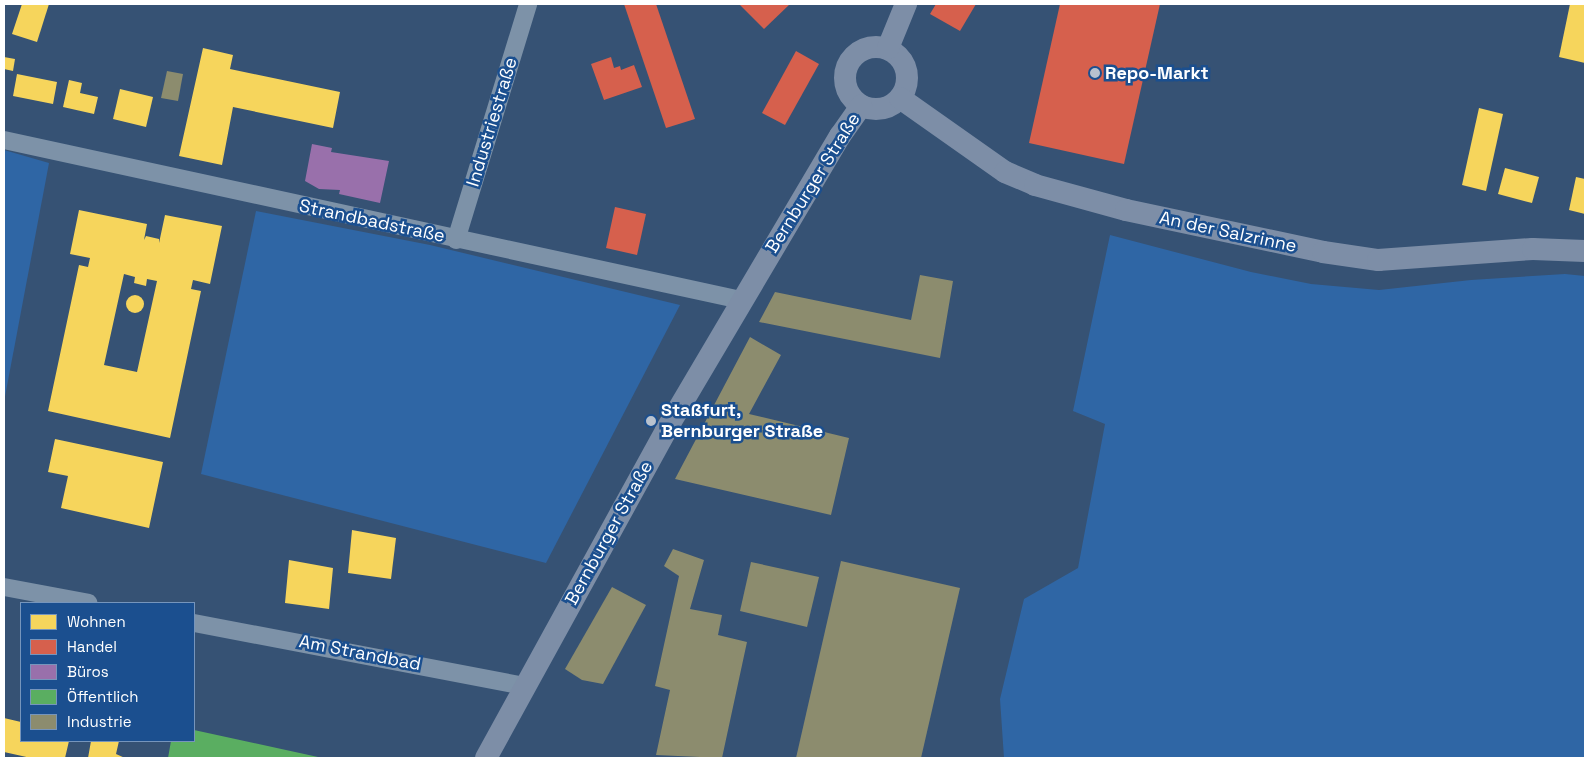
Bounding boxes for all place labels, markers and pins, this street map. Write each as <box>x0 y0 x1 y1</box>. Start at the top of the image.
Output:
place label: Repo-Markt <box>1105 62 1209 84</box>
marker: Repo-Markt <box>1089 67 1101 79</box>
place label: Staßfurt, Bernburger Straße <box>661 400 823 442</box>
marker: Staßfurt, Bernburger Straße <box>645 415 657 427</box>

